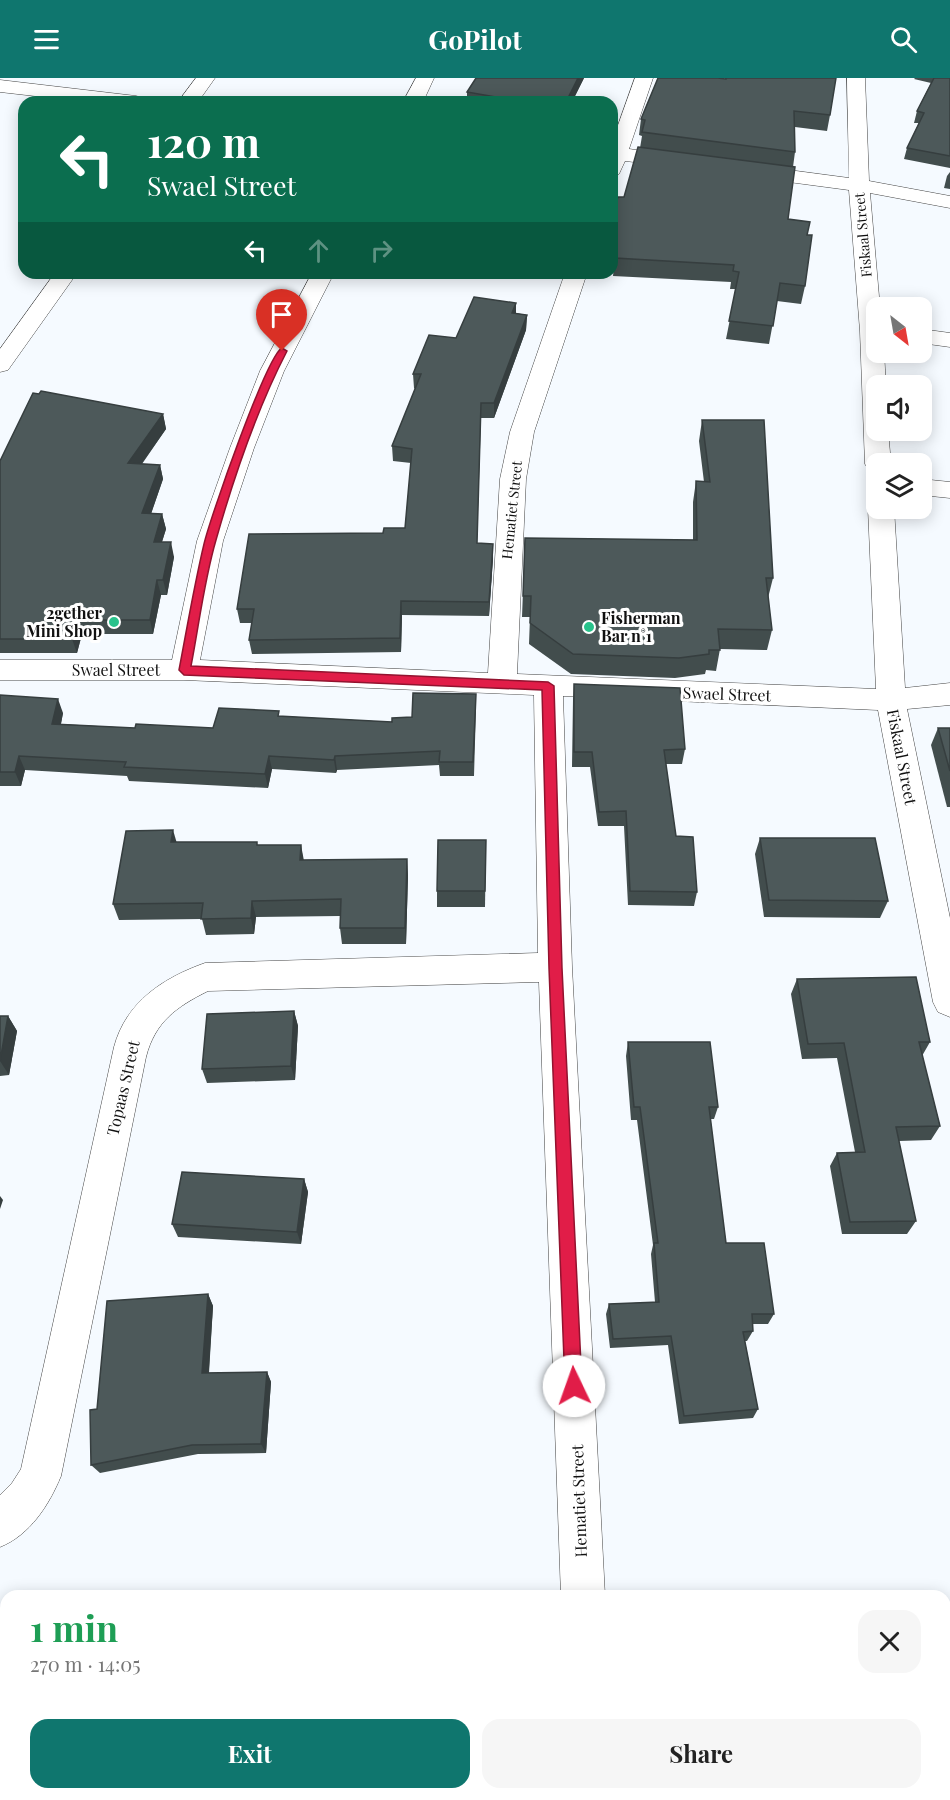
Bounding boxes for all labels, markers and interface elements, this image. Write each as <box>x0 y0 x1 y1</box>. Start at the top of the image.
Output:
text: GoPilot <box>428 21 522 57</box>
icon: menu <box>30 23 63 56</box>
icon: search <box>887 23 920 56</box>
text: 120 m <box>147 113 260 169</box>
icon: left <box>48 120 126 198</box>
text: Swael Street <box>147 167 296 203</box>
street label: Fiskaal Street <box>849 191 876 278</box>
icon: left <box>239 234 272 267</box>
icon: ahead <box>302 234 335 267</box>
icon: right <box>365 234 398 267</box>
pin <box>256 289 307 351</box>
north arrow <box>866 297 932 363</box>
map controls <box>866 297 932 519</box>
icon: arrive <box>265 298 298 331</box>
button: sound <box>866 375 932 441</box>
button: layers <box>866 453 932 519</box>
street label: Hematiet Street <box>497 459 526 560</box>
place label: 2gether Mini Shop <box>26 602 103 641</box>
place label: Fisherman Bar n°1 <box>601 607 681 646</box>
marker: 2gether Mini Shop <box>107 615 121 629</box>
marker: Fisherman Bar n°1 <box>582 620 596 634</box>
street label: Swael Street <box>72 659 161 680</box>
street label: Swael Street <box>682 681 772 706</box>
street label: Fiskaal Street <box>883 707 922 807</box>
street label: Topaas Street <box>101 1038 144 1138</box>
position arrow <box>542 1354 606 1418</box>
street label: Hematiet Street <box>566 1444 591 1558</box>
text: 1 min <box>30 1603 118 1651</box>
button: close <box>858 1610 921 1673</box>
text: 270 m · 14:05 <box>30 1650 141 1677</box>
button: Exit <box>30 1719 470 1788</box>
button: Share <box>482 1719 921 1788</box>

